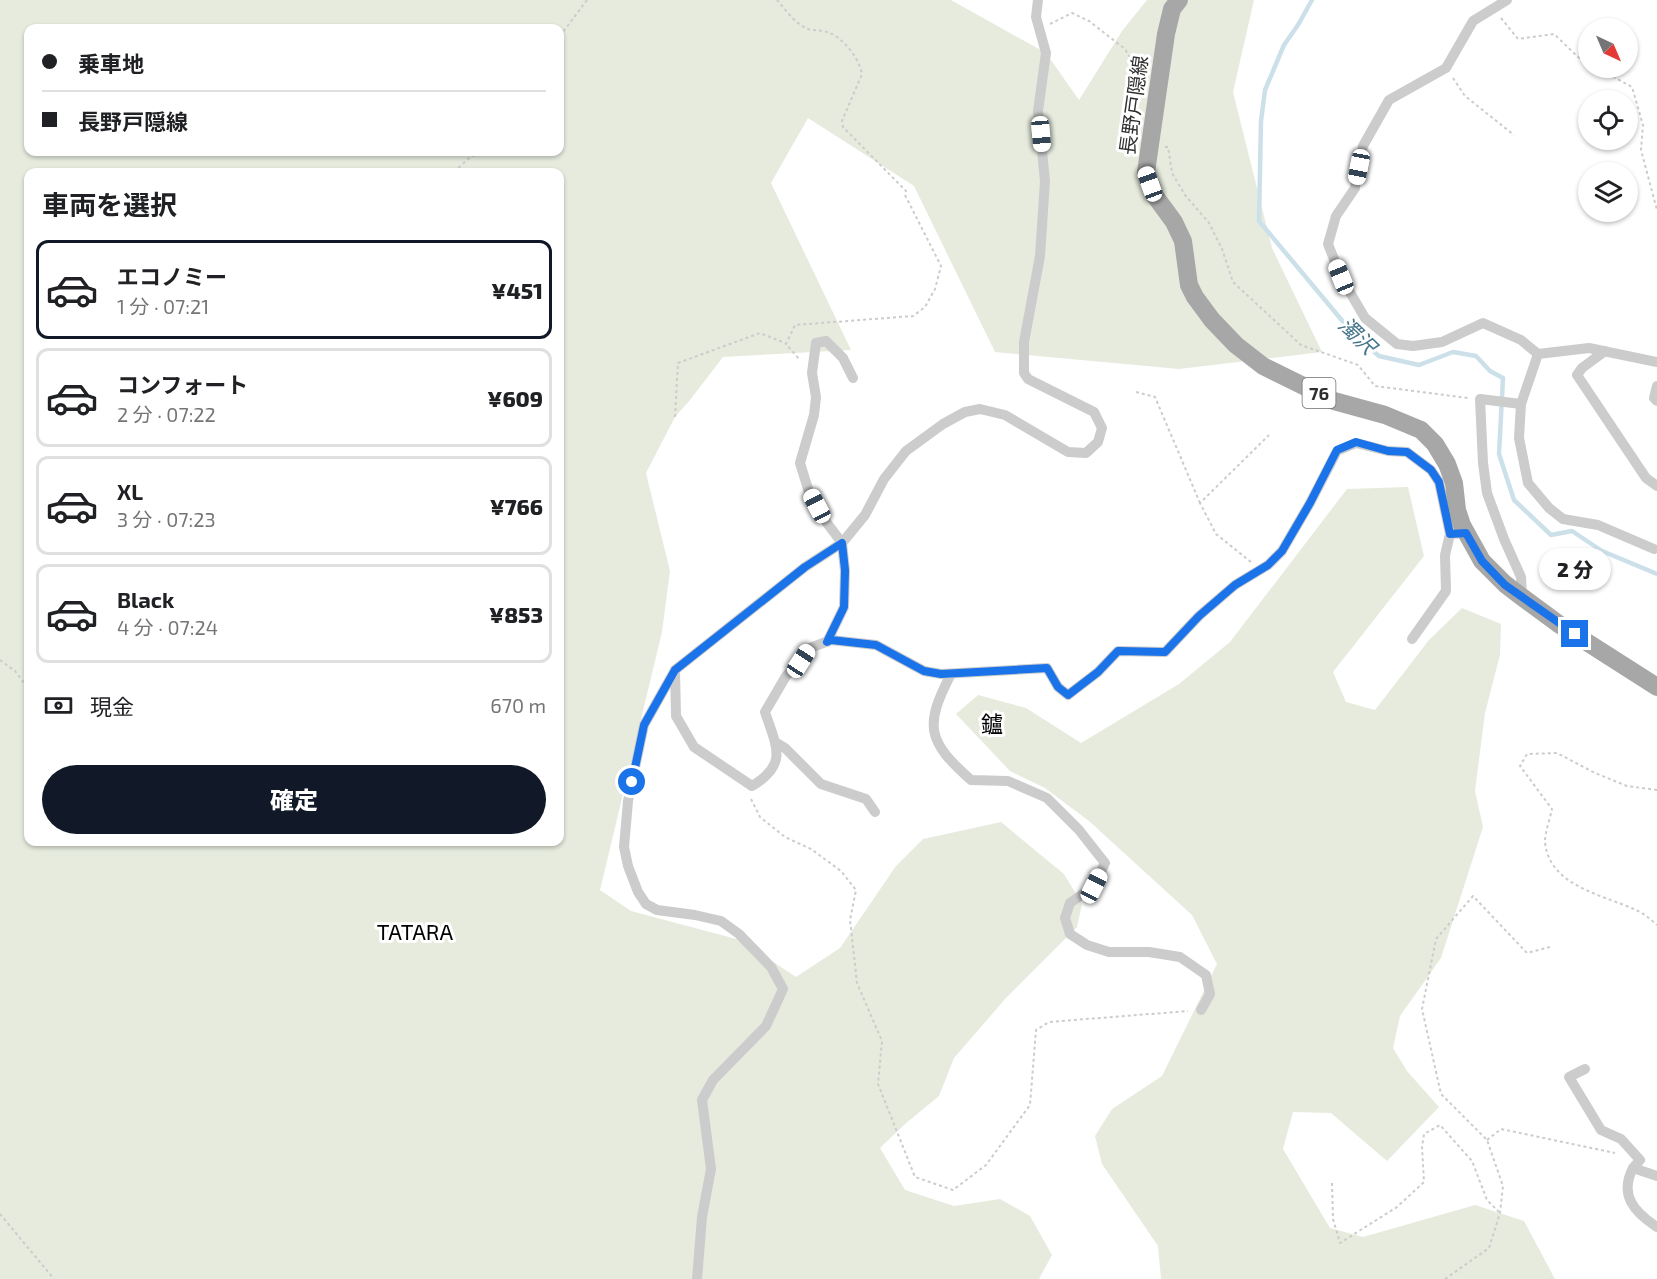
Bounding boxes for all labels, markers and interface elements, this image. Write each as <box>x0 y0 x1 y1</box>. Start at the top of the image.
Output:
north arrow <box>1578 18 1638 78</box>
map controls <box>1578 18 1638 222</box>
text: 乗車地 <box>78 50 144 76</box>
street label: 長野戸隠線 <box>1114 54 1152 156</box>
button: locate <box>1578 90 1638 150</box>
text: 長野戸隠線 <box>78 108 188 134</box>
car <box>1030 115 1052 153</box>
car <box>1347 148 1371 186</box>
button: layers <box>1578 162 1638 222</box>
car <box>1135 164 1165 204</box>
text: 車両を選択 <box>42 188 177 220</box>
car <box>1326 257 1356 297</box>
icon: car <box>45 263 99 317</box>
text: エコノミー <box>117 263 227 289</box>
text: ¥451 <box>491 277 543 303</box>
text: 1 分 · 07:21 <box>117 294 209 318</box>
water label: 濁沢 <box>1334 311 1384 361</box>
icon: car <box>45 371 99 425</box>
text: コンフォート <box>117 371 248 397</box>
road number: 76 <box>1302 378 1336 408</box>
text: ¥609 <box>487 385 543 411</box>
text: 2 分 · 07:22 <box>117 402 216 426</box>
text: XL <box>117 478 143 504</box>
icon: car <box>45 479 99 533</box>
car <box>801 486 833 526</box>
text: ¥766 <box>490 493 543 519</box>
text: 3 分 · 07:23 <box>117 507 216 531</box>
callout: 2 分 <box>1539 547 1611 589</box>
text: 2 分 <box>1557 557 1593 581</box>
text: Black <box>117 586 174 612</box>
icon: car <box>45 587 99 641</box>
text: ¥853 <box>489 601 543 627</box>
text: 4 分 · 07:24 <box>117 615 218 639</box>
route end <box>1561 620 1588 647</box>
car <box>784 641 818 681</box>
icon: cash <box>42 689 75 722</box>
text: 現金 <box>90 693 134 719</box>
text: 670 m <box>490 693 546 717</box>
district label: 鑪 <box>981 710 1003 736</box>
button: 確定 <box>42 765 546 834</box>
route start <box>618 768 645 795</box>
car <box>1078 866 1110 906</box>
district label: TATARA <box>377 918 453 944</box>

